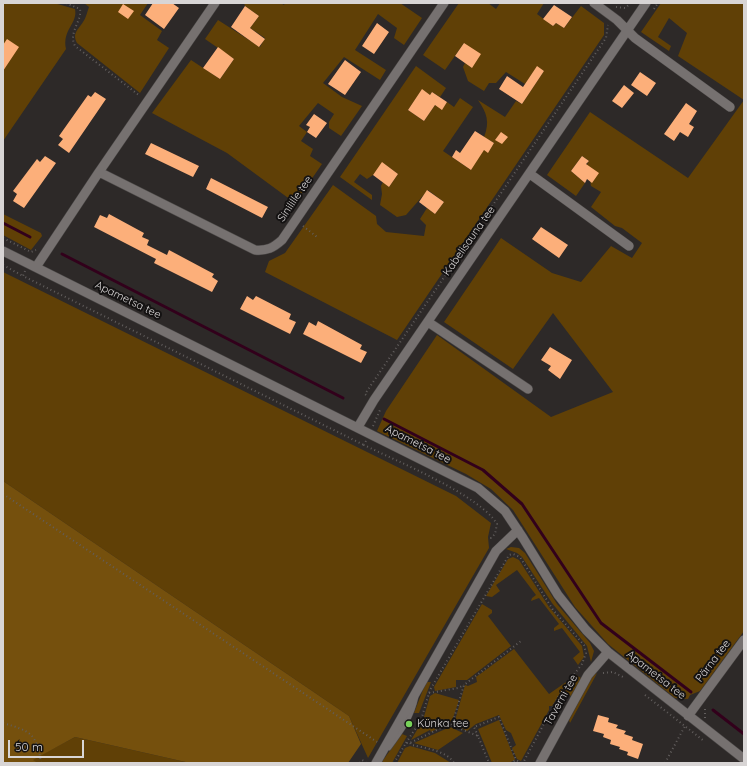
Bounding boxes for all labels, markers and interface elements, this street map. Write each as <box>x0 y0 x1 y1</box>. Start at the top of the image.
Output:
street label: Sinilille tee <box>275 174 315 224</box>
street label: Kabelisauna tee <box>440 204 498 278</box>
street label: Apametsa tee <box>93 278 163 322</box>
street label: Apametsa tee <box>383 422 453 466</box>
street label: Pärna tee <box>693 637 733 685</box>
street label: Apametsa tee <box>624 648 688 702</box>
street label: Taverni tee <box>542 672 580 728</box>
place label: Künka tee <box>417 717 469 731</box>
marker: Künka tee <box>404 719 414 729</box>
scale bar <box>10 732 86 758</box>
text: 50 m <box>15 739 43 754</box>

